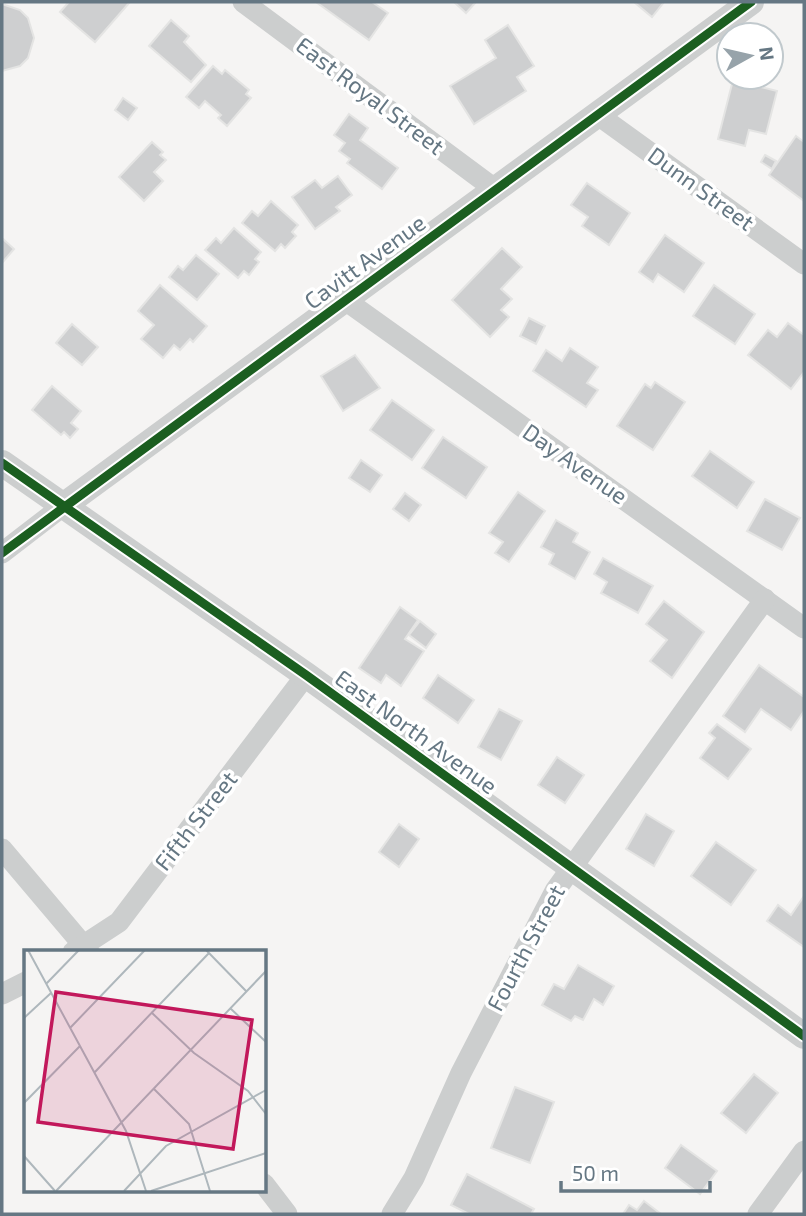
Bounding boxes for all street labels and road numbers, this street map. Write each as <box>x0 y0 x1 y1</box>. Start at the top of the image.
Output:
street label: East Royal Street <box>291 30 450 160</box>
street label: Dunn Street <box>643 140 760 236</box>
street label: Cavitt Avenue <box>298 208 430 314</box>
street label: Day Avenue <box>518 417 633 509</box>
street label: East North Avenue <box>330 663 503 799</box>
street label: Fifth Street <box>148 765 243 876</box>
street label: Fourth Street <box>480 880 570 1015</box>

